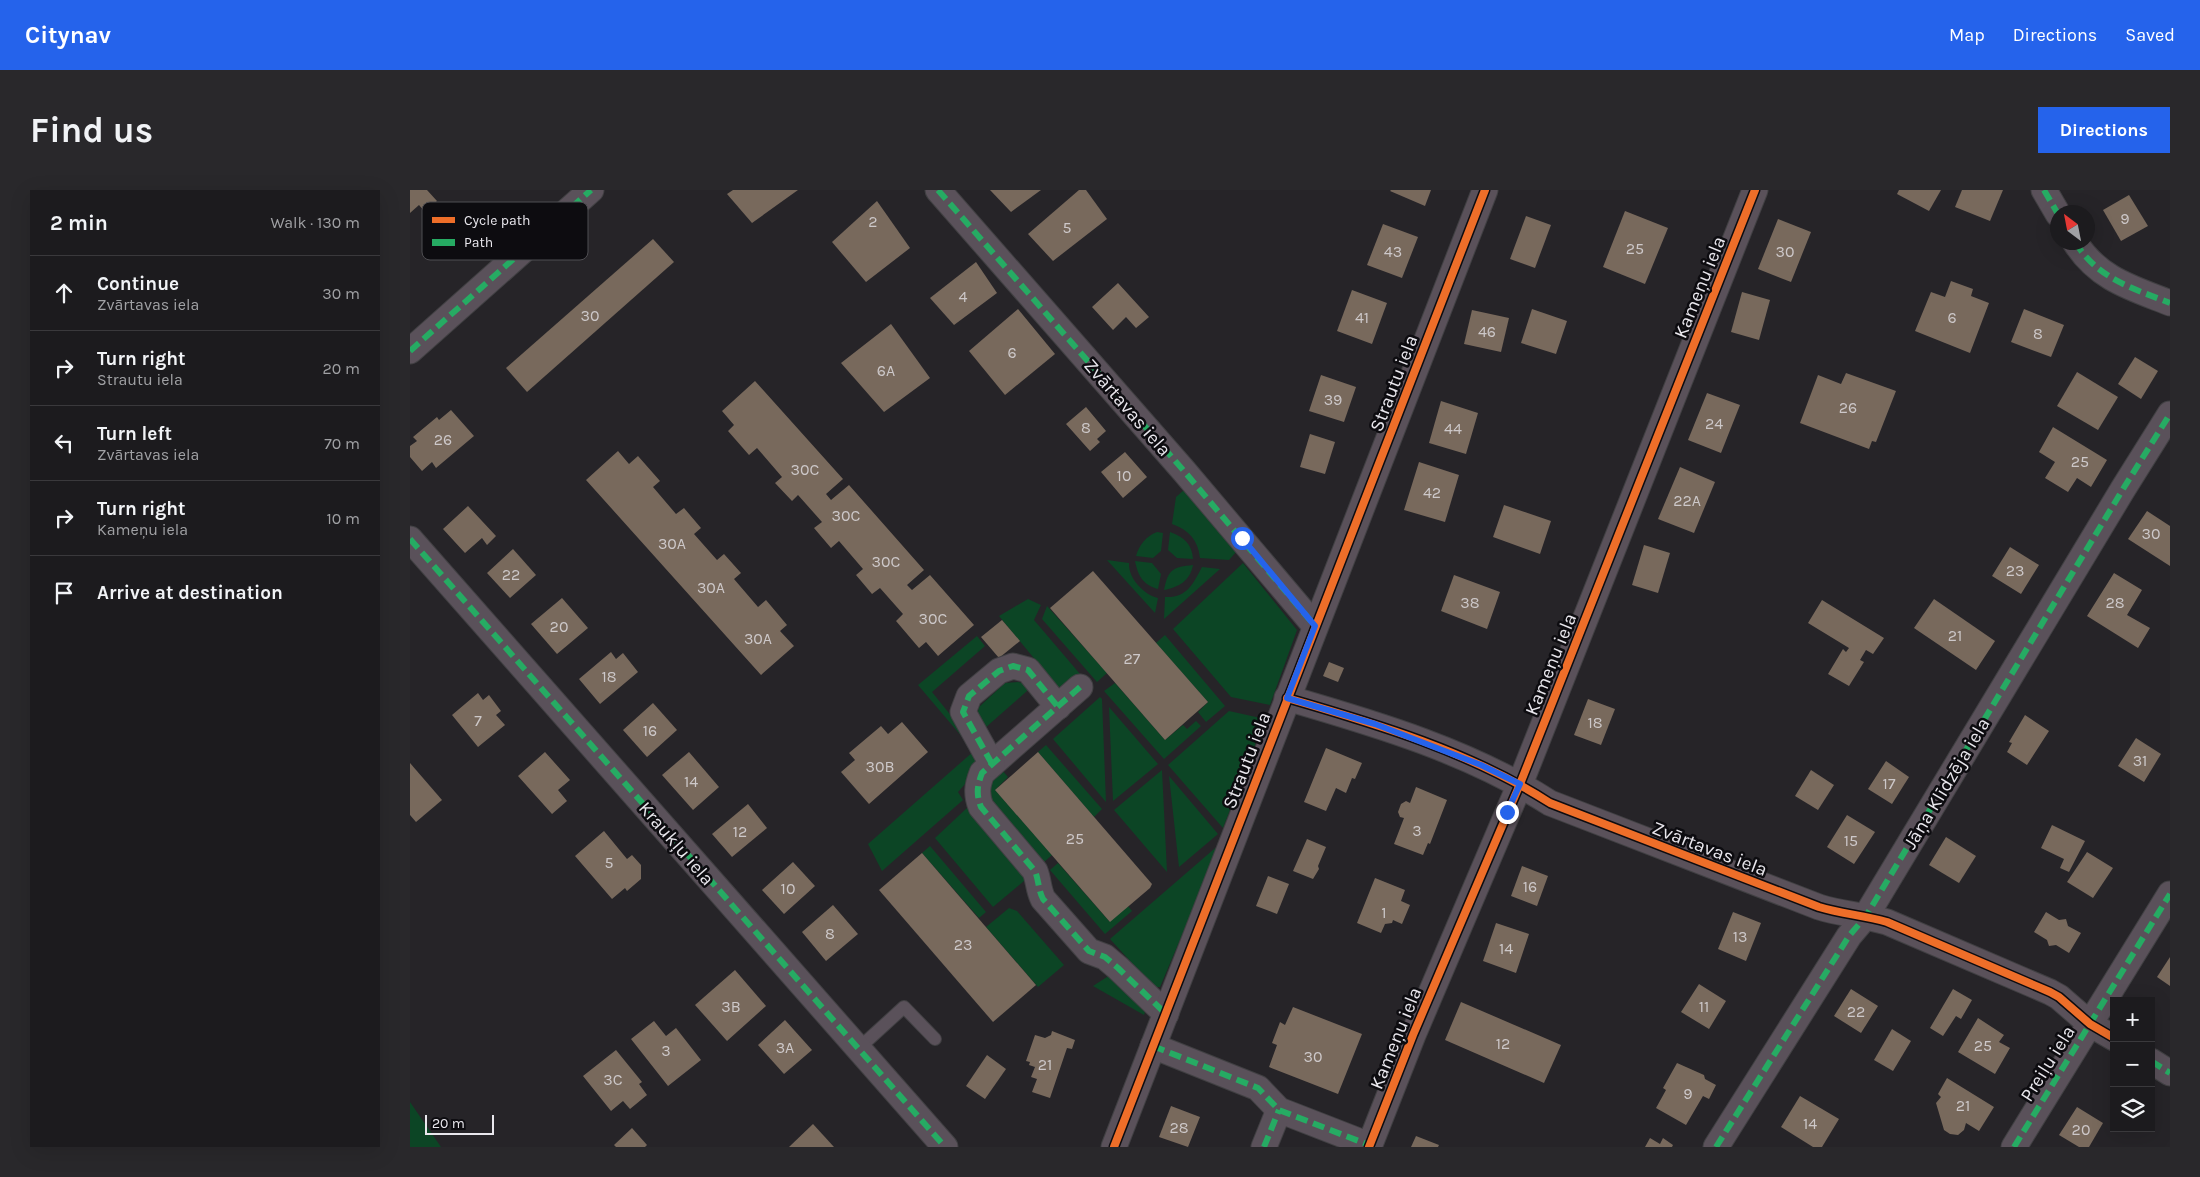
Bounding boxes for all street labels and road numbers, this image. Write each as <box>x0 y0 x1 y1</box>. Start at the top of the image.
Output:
street label: Kameņu iela <box>1669 233 1730 342</box>
street label: Strautu iela <box>1365 332 1422 435</box>
street label: Zvārtavas iela <box>1079 355 1175 461</box>
street label: Kameņu iela <box>1520 610 1581 719</box>
street label: Strautu iela <box>1218 709 1275 812</box>
street label: Jāņa Klīdzēja iela <box>1899 714 1995 853</box>
street label: Kraukļu iela <box>634 797 719 890</box>
street label: Zvārtavas iela <box>1649 817 1770 881</box>
street label: Kameņu iela <box>1365 984 1426 1093</box>
street label: Preiļu iela <box>2016 1022 2080 1106</box>

